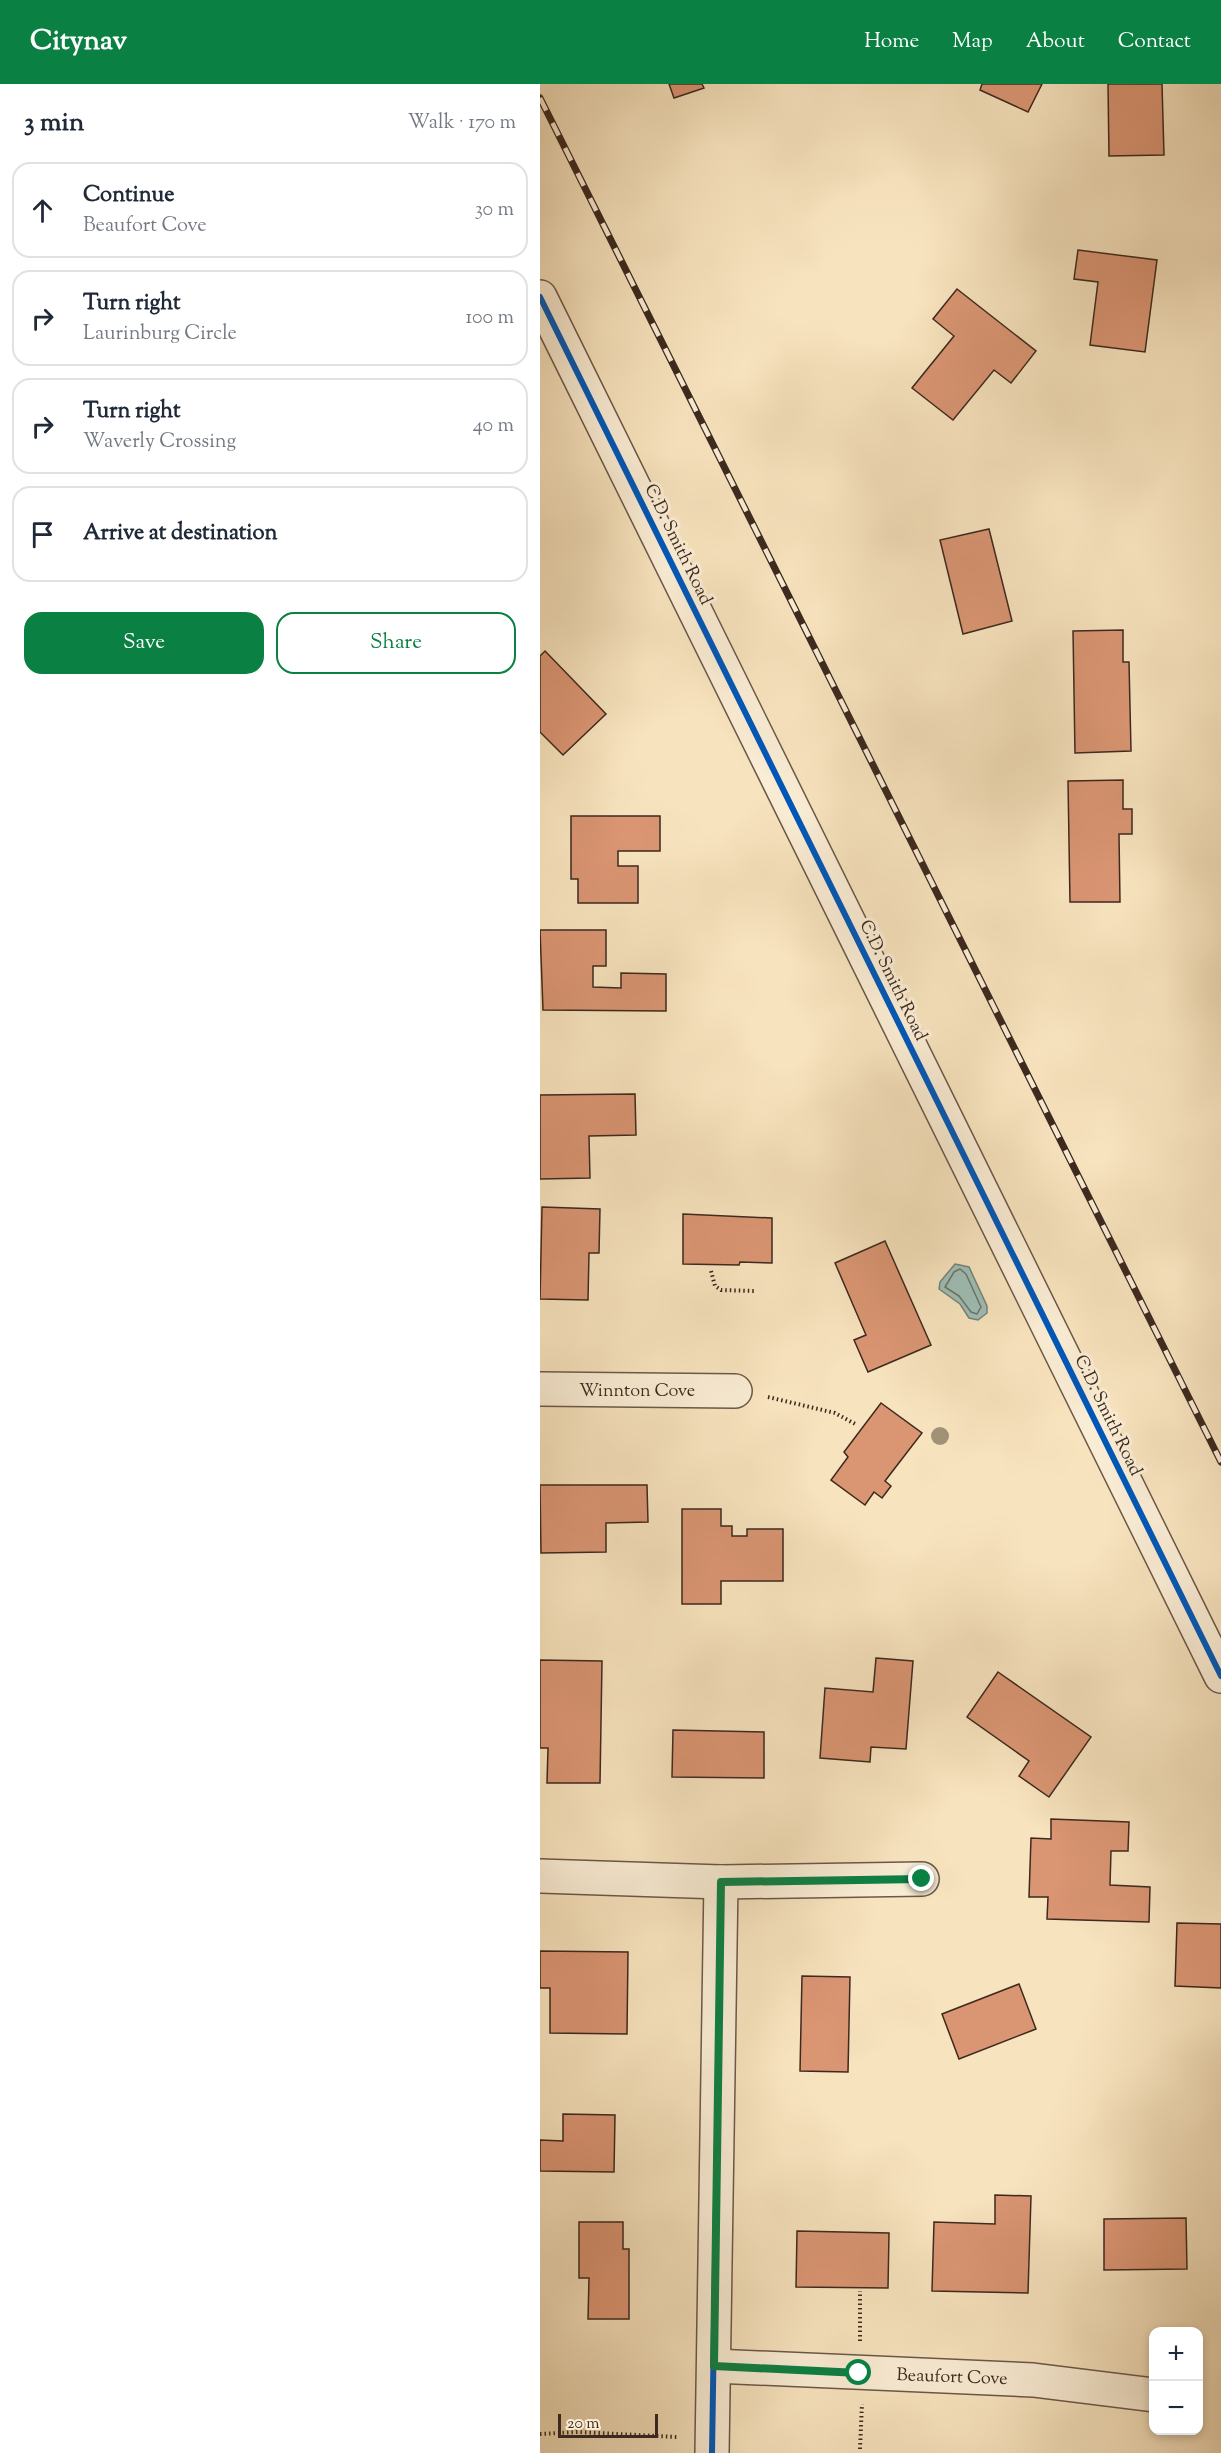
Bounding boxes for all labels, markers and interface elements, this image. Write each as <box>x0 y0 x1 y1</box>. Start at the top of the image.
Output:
text: Citynav <box>30 22 127 62</box>
text: Home <box>864 27 919 57</box>
text: Map <box>952 27 993 57</box>
text: About <box>1026 27 1085 57</box>
text: Contact <box>1118 27 1191 57</box>
text: 3 min <box>24 105 84 142</box>
text: Walk · 170 m <box>408 109 516 138</box>
text: Continue <box>83 180 174 212</box>
icon: ahead <box>26 194 59 227</box>
text: 30 m <box>475 196 514 225</box>
text: Beaufort Cove <box>83 212 207 241</box>
text: Turn right <box>83 288 180 320</box>
icon: right <box>26 302 59 335</box>
text: 100 m <box>465 304 514 333</box>
text: Laurinburg Circle <box>83 320 237 349</box>
text: Turn right <box>83 396 180 428</box>
icon: right <box>26 410 59 443</box>
text: 40 m <box>473 412 514 441</box>
text: Waverly Crossing <box>83 428 236 457</box>
street label: C.D. Smith Road <box>637 480 718 610</box>
icon: arrive <box>26 518 59 551</box>
text: Arrive at destination <box>83 518 278 550</box>
button: Save <box>24 612 264 674</box>
button: Share <box>276 612 516 674</box>
street label: C.D. Smith Road <box>852 916 933 1046</box>
street label: C.D. Smith Road <box>1067 1351 1148 1481</box>
street label: Winnton Cove <box>579 1379 695 1405</box>
route end <box>908 1865 934 1891</box>
map controls <box>1149 2327 1203 2435</box>
button: + <box>1149 2327 1203 2381</box>
route start <box>845 2359 871 2385</box>
street label: Beaufort Cove <box>896 2363 1008 2393</box>
button: − <box>1149 2381 1203 2435</box>
scale bar <box>558 2411 658 2438</box>
text: 20 m <box>567 2413 600 2436</box>

